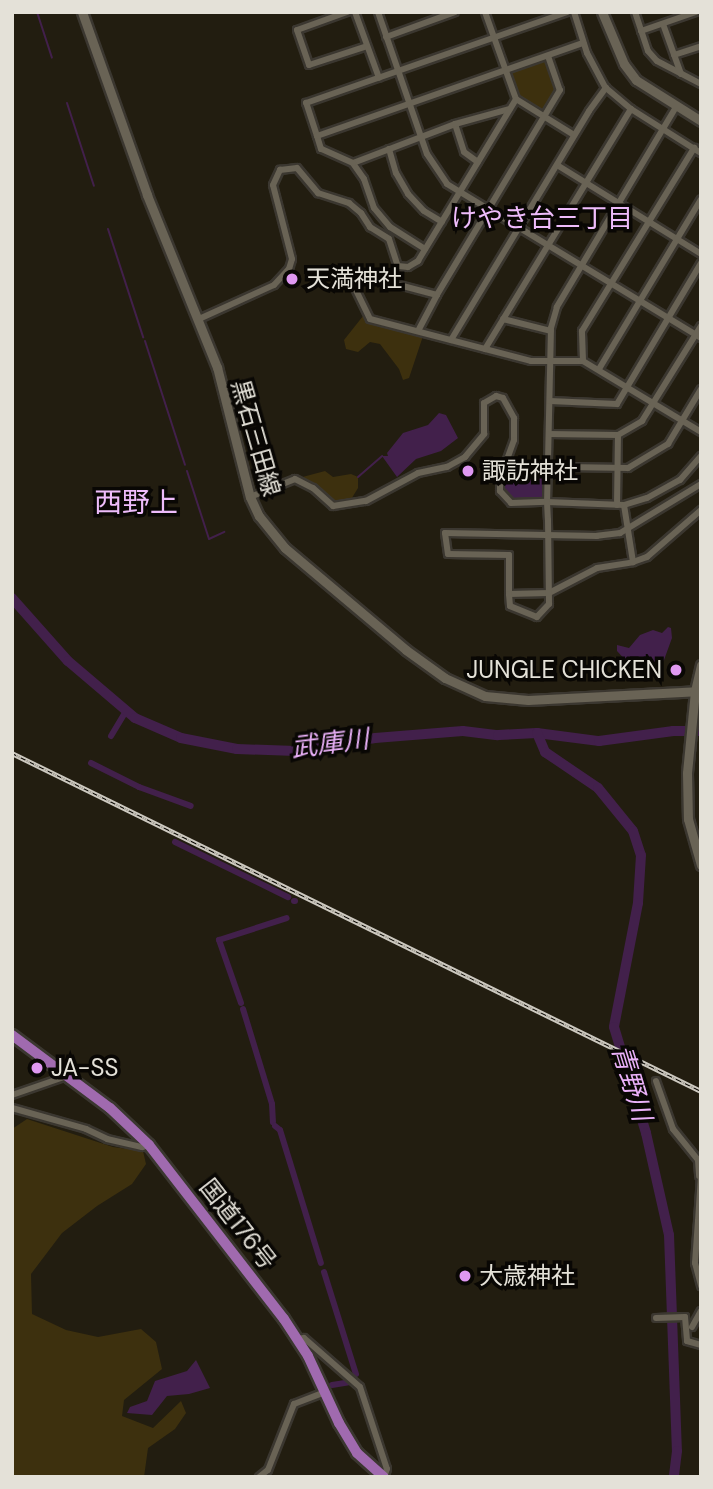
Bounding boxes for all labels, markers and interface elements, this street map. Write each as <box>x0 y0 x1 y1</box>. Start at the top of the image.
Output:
district label: けやき台三丁目 <box>451 203 633 235</box>
place label: 天満神社 <box>306 265 402 293</box>
marker: 天満神社 <box>284 271 300 287</box>
street label: 黒石三田線 <box>226 376 286 500</box>
place label: 諏訪神社 <box>482 457 578 485</box>
marker: 諏訪神社 <box>460 463 476 479</box>
district label: 西野上 <box>94 486 178 520</box>
place label: JUNGLE CHICKEN <box>466 656 662 684</box>
marker: JUNGLE CHICKEN <box>668 662 684 678</box>
water label: 武庫川 <box>289 724 371 764</box>
water label: 青野川 <box>605 1041 657 1125</box>
place label: JA-SS <box>51 1054 118 1082</box>
marker: JA-SS <box>29 1060 45 1076</box>
street label: 国道176号 <box>194 1173 282 1275</box>
place label: 大歳神社 <box>479 1262 575 1290</box>
marker: 大歳神社 <box>457 1268 473 1284</box>

